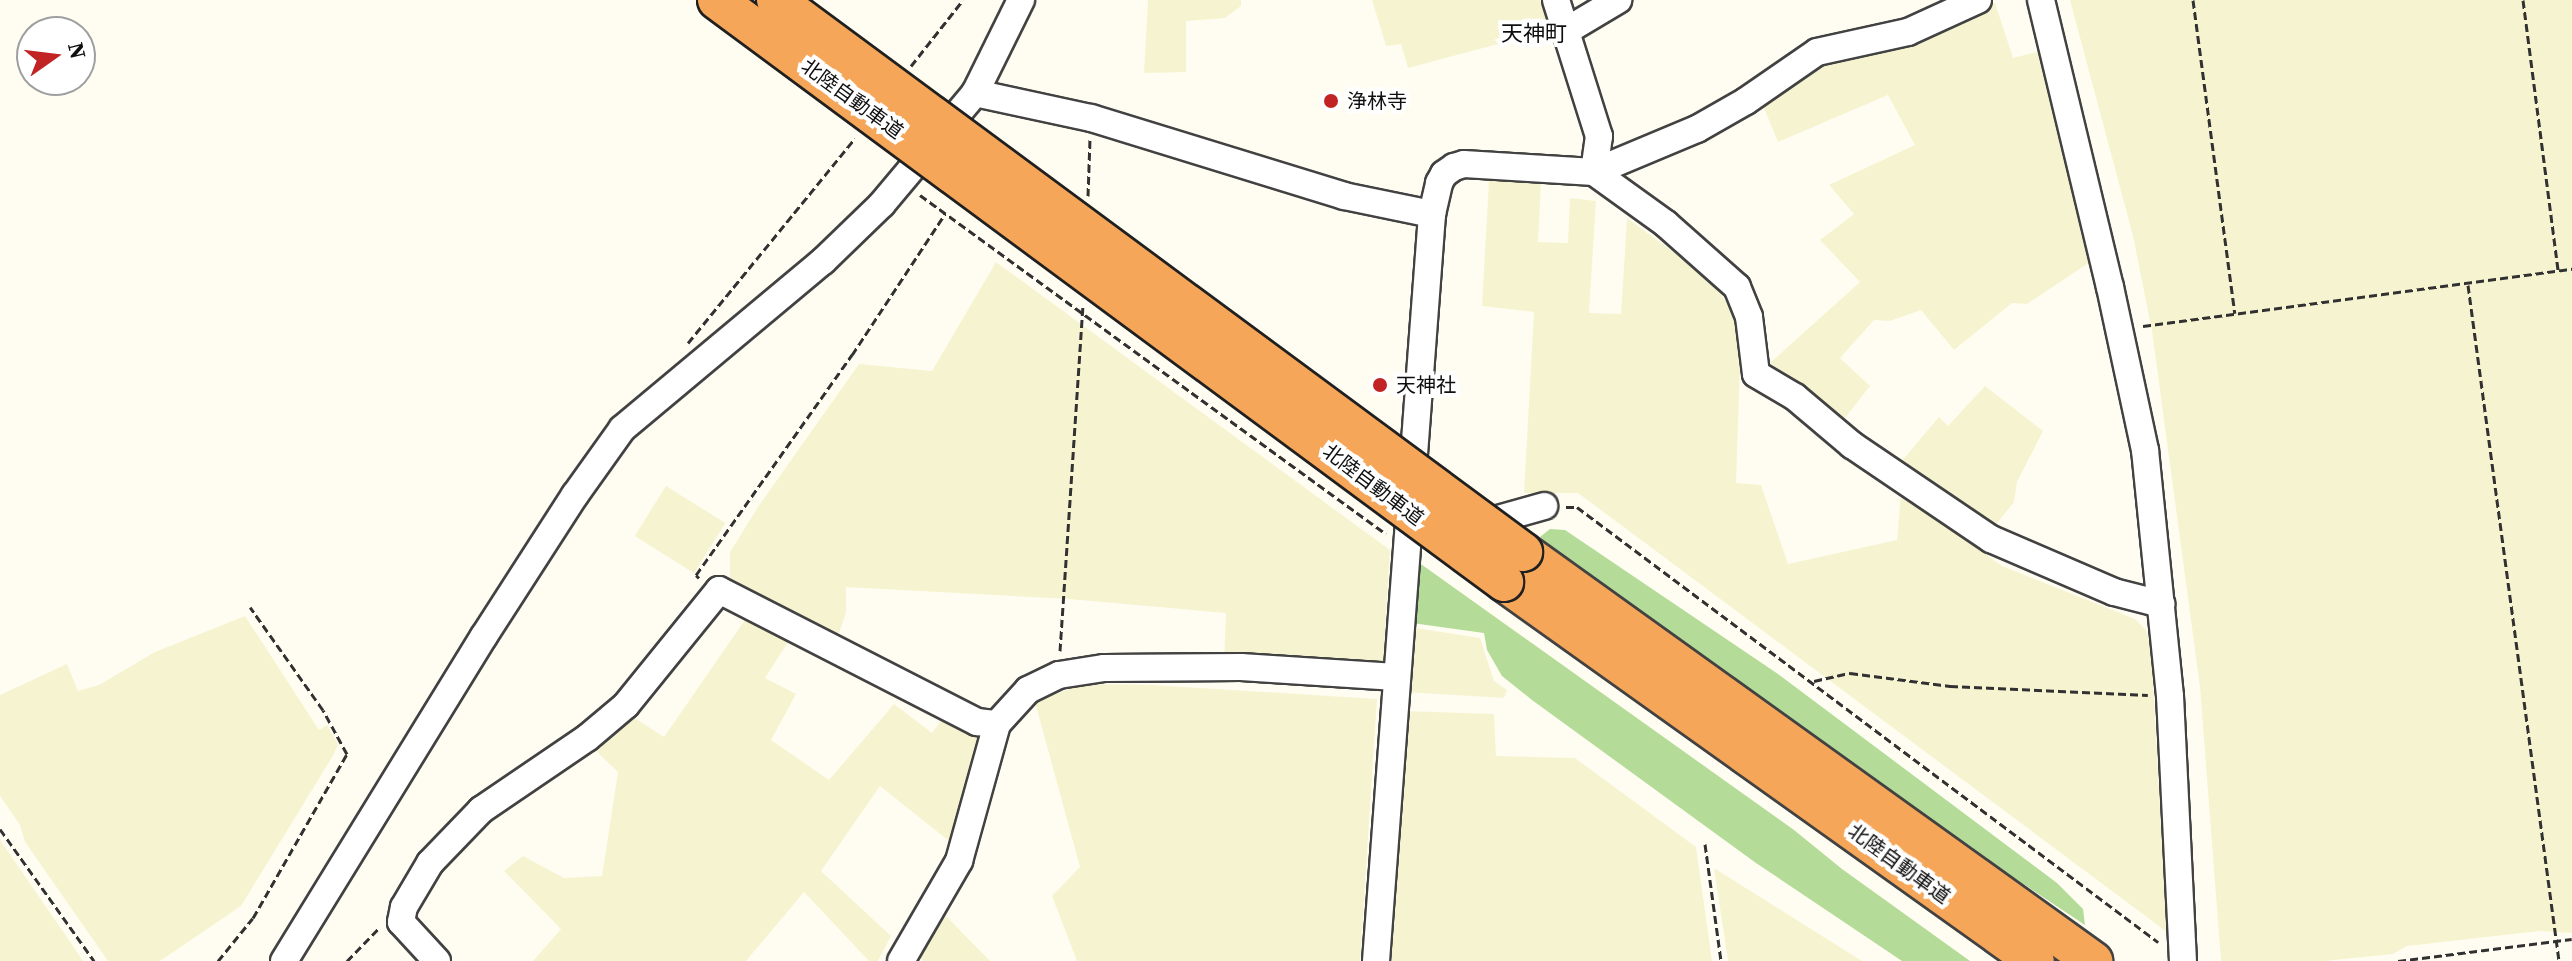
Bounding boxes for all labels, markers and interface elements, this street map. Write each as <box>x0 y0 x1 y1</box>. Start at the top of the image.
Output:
north arrow <box>16 16 96 96</box>
district label: 天神町 <box>1501 21 1567 47</box>
text: N <box>61 39 94 62</box>
street label: 北陸自動車道 <box>796 54 908 144</box>
place label: 浄林寺 <box>1347 89 1407 113</box>
marker: 浄林寺 <box>1322 92 1340 110</box>
place label: 天神社 <box>1396 373 1456 397</box>
marker: 天神社 <box>1371 376 1389 394</box>
street label: 北陸自動車道 <box>1318 439 1428 531</box>
street label: 北陸自動車道 <box>1843 819 1955 909</box>

